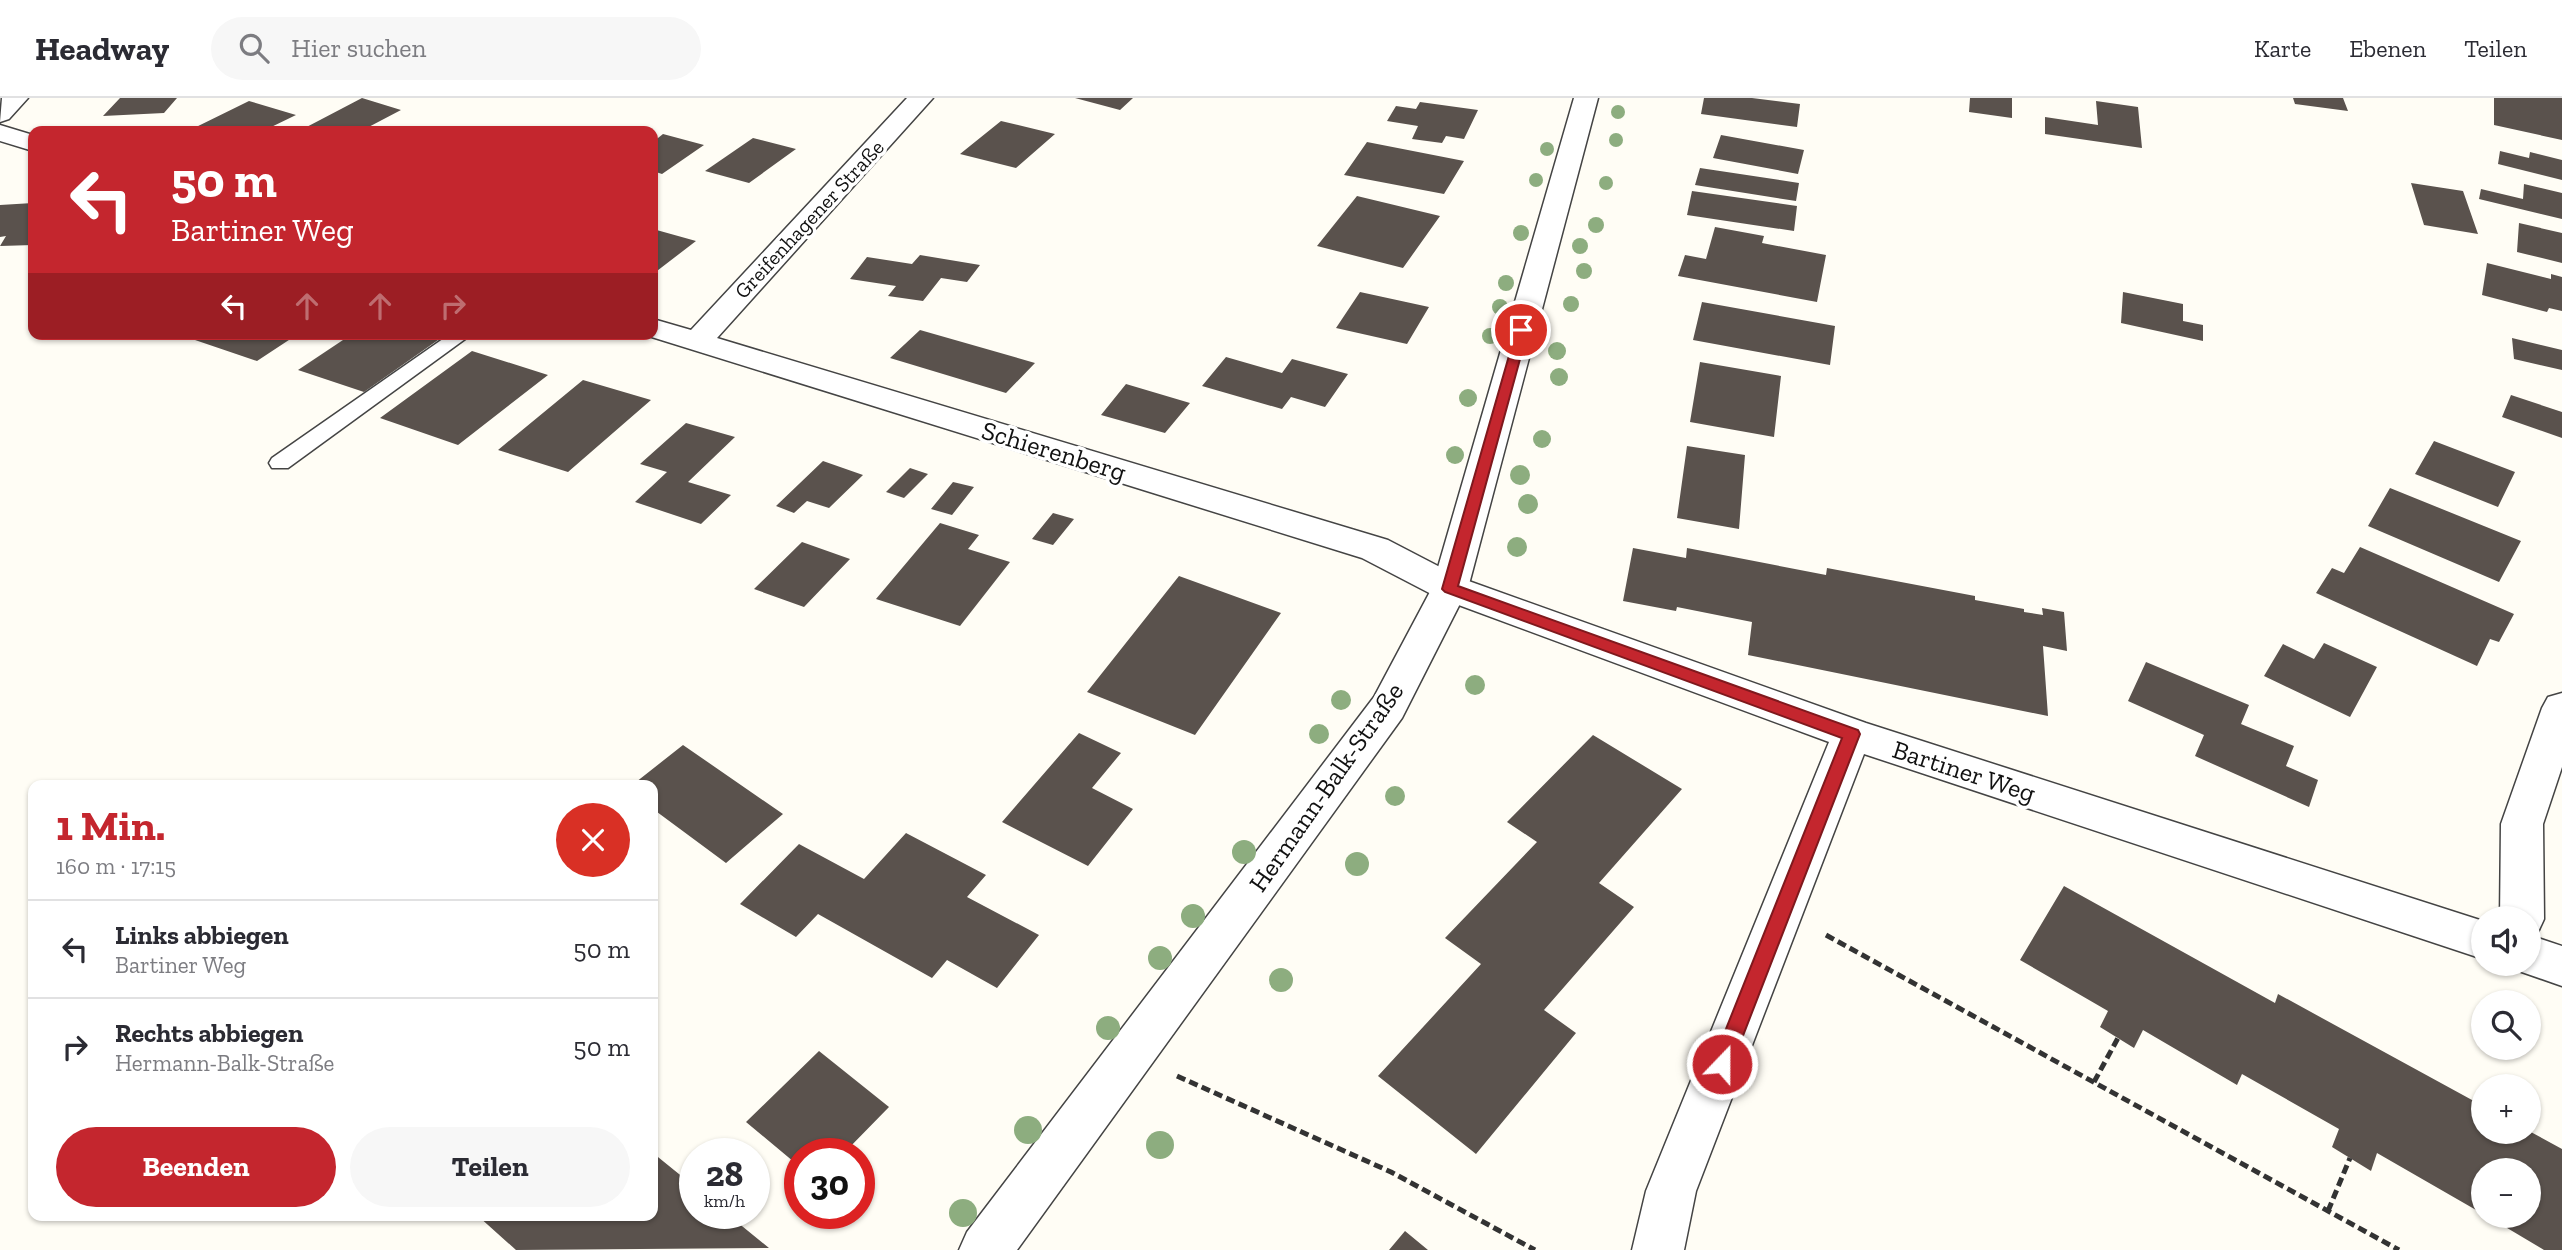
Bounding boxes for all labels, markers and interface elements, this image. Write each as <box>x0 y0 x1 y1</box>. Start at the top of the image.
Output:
search box <box>211 17 701 80</box>
text: Headway <box>35 29 169 68</box>
icon: search <box>235 29 273 67</box>
text: Hier suchen <box>291 32 426 64</box>
text: Karte <box>2254 34 2311 63</box>
text: Ebenen <box>2349 34 2426 63</box>
text: Teilen <box>2464 34 2527 63</box>
street label: Greifenhagener Straße <box>729 135 889 303</box>
text: 50 m <box>171 151 277 210</box>
icon: left <box>56 154 147 245</box>
text: Bartiner Weg <box>171 211 354 249</box>
icon: left <box>215 287 253 325</box>
icon: ahead <box>288 287 326 325</box>
icon: ahead <box>361 287 399 325</box>
icon: right <box>434 287 472 325</box>
pin <box>1491 300 1551 360</box>
icon: arrive <box>1502 311 1540 349</box>
street label: Schierenberg <box>978 414 1130 488</box>
street label: Hermann-Balk-Straße <box>1242 676 1410 898</box>
street label: Bartiner Weg <box>1889 733 2039 809</box>
text: 1 Min. <box>56 800 165 851</box>
button: close <box>556 803 630 877</box>
text: 160 m · 17:15 <box>56 852 176 880</box>
map controls <box>2471 906 2541 1228</box>
button: sound <box>2471 906 2541 976</box>
text: Links abbiegen <box>115 919 289 951</box>
icon: left <box>56 930 94 968</box>
text: 50 m <box>573 933 630 965</box>
text: Bartiner Weg <box>115 951 246 979</box>
button: search <box>2471 990 2541 1060</box>
text: Rechts abbiegen <box>115 1017 303 1049</box>
position arrow <box>1685 1027 1759 1101</box>
icon: right <box>56 1028 94 1066</box>
text: 50 m <box>573 1031 630 1063</box>
text: Hermann-Balk-Straße <box>115 1049 334 1077</box>
button: + <box>2471 1074 2541 1144</box>
button: Beenden <box>56 1127 336 1207</box>
button: Teilen <box>350 1127 630 1207</box>
speed limit sign: 30 <box>784 1138 875 1229</box>
text: 28 <box>706 1153 743 1195</box>
button: − <box>2471 1158 2541 1228</box>
text: km/h <box>704 1190 745 1212</box>

